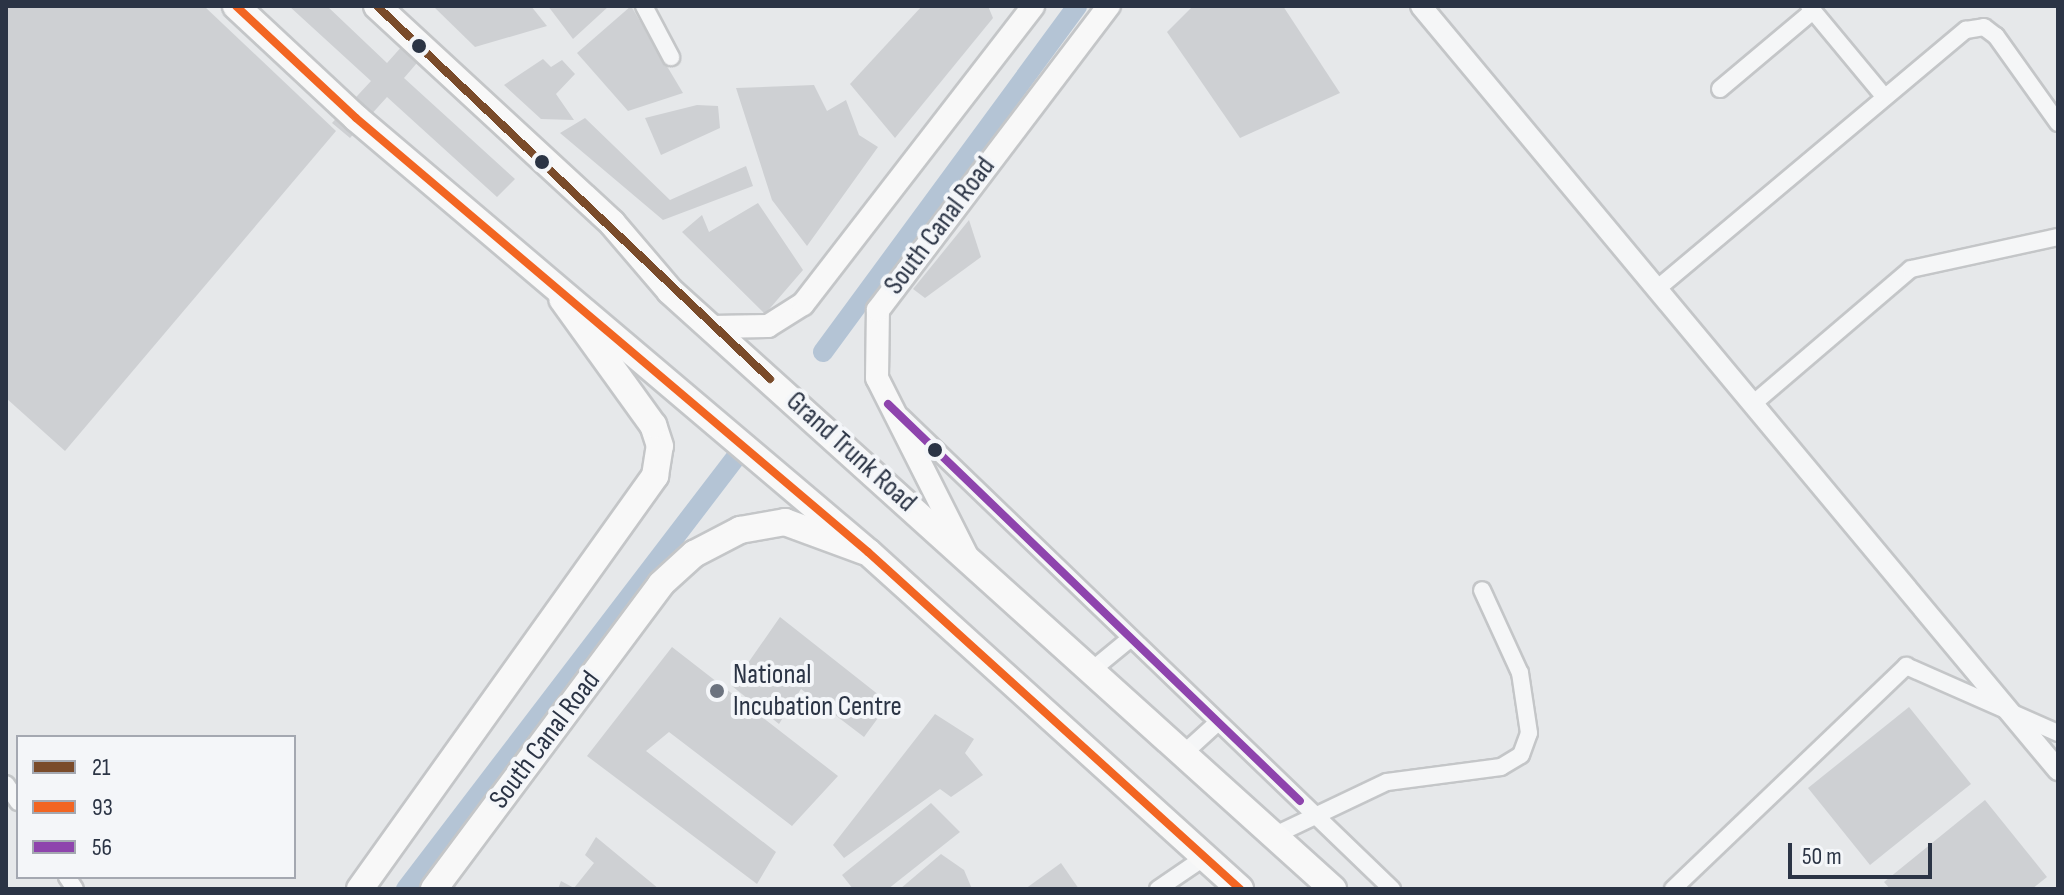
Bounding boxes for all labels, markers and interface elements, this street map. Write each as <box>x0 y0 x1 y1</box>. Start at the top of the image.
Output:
unlabelled marker <box>411 38 427 54</box>
street label: South Canal Road <box>877 151 1003 301</box>
unlabelled marker <box>534 154 550 170</box>
street label: Grand Trunk Road <box>779 385 923 519</box>
unlabelled marker <box>927 442 943 458</box>
place label: National Incubation Centre <box>733 658 902 724</box>
street label: South Canal Road <box>482 665 608 815</box>
marker: National Incubation Centre <box>708 682 726 700</box>
legend <box>16 735 296 879</box>
text: 21 <box>92 753 110 782</box>
text: 93 <box>92 793 113 822</box>
scale bar <box>1792 827 1936 877</box>
text: 56 <box>92 833 112 862</box>
text: 50 m <box>1802 842 1842 871</box>

